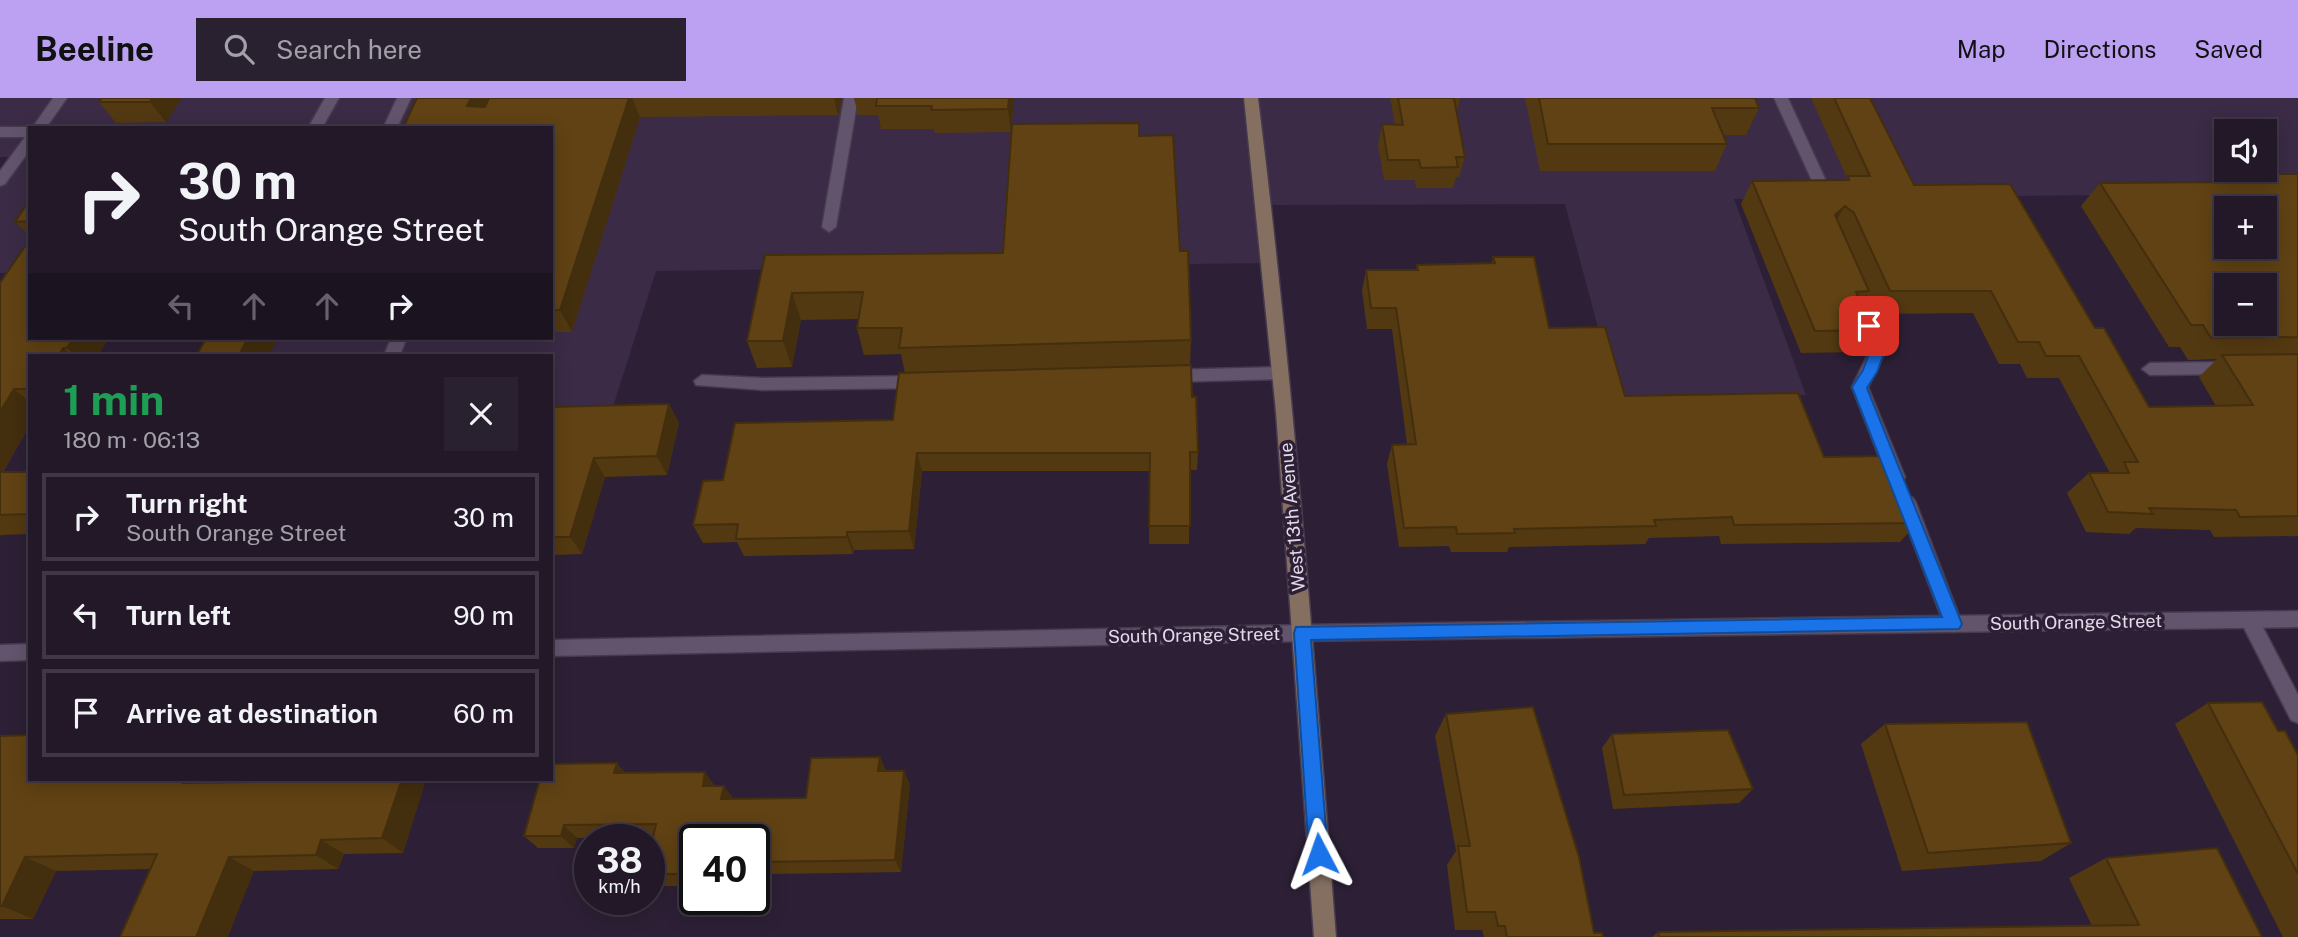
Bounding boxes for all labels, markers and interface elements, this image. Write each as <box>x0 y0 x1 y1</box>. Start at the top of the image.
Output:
search box <box>196 18 686 81</box>
text: Beeline <box>35 30 154 68</box>
icon: search <box>220 30 258 68</box>
text: Search here <box>276 34 422 65</box>
text: Map <box>1957 35 2006 63</box>
text: Directions <box>2044 35 2156 63</box>
text: Saved <box>2194 35 2263 63</box>
map controls <box>2214 119 2277 336</box>
button: sound <box>2214 119 2277 182</box>
text: 30 m <box>178 152 297 210</box>
icon: right <box>63 154 154 245</box>
button: + <box>2214 196 2277 259</box>
text: South Orange Street <box>178 211 485 248</box>
button: − <box>2214 273 2277 336</box>
icon: left <box>162 287 200 325</box>
icon: ahead <box>235 287 273 325</box>
icon: ahead <box>308 287 346 325</box>
icon: right <box>381 287 419 325</box>
pin <box>1839 296 1899 356</box>
icon: arrive <box>1850 307 1888 345</box>
text: 1 min <box>63 375 164 424</box>
button: close <box>444 377 518 451</box>
text: 180 m · 06:13 <box>63 426 200 453</box>
street label: West 13th Avenue <box>1275 442 1309 592</box>
text: Turn right <box>126 488 248 519</box>
icon: right <box>67 498 105 536</box>
text: 30 m <box>453 502 514 533</box>
text: South Orange Street <box>126 519 346 546</box>
icon: left <box>67 596 105 634</box>
text: Turn left <box>126 600 231 631</box>
text: 90 m <box>453 600 514 631</box>
street label: South Orange Street <box>1990 610 2162 634</box>
street label: South Orange Street <box>1108 623 1280 647</box>
icon: arrive <box>67 694 105 732</box>
text: Arrive at destination <box>126 698 378 729</box>
text: 60 m <box>453 698 514 729</box>
position arrow <box>1282 817 1356 891</box>
speed limit sign: 40 <box>679 824 770 915</box>
text: 38 <box>596 840 643 881</box>
text: km/h <box>598 876 641 897</box>

